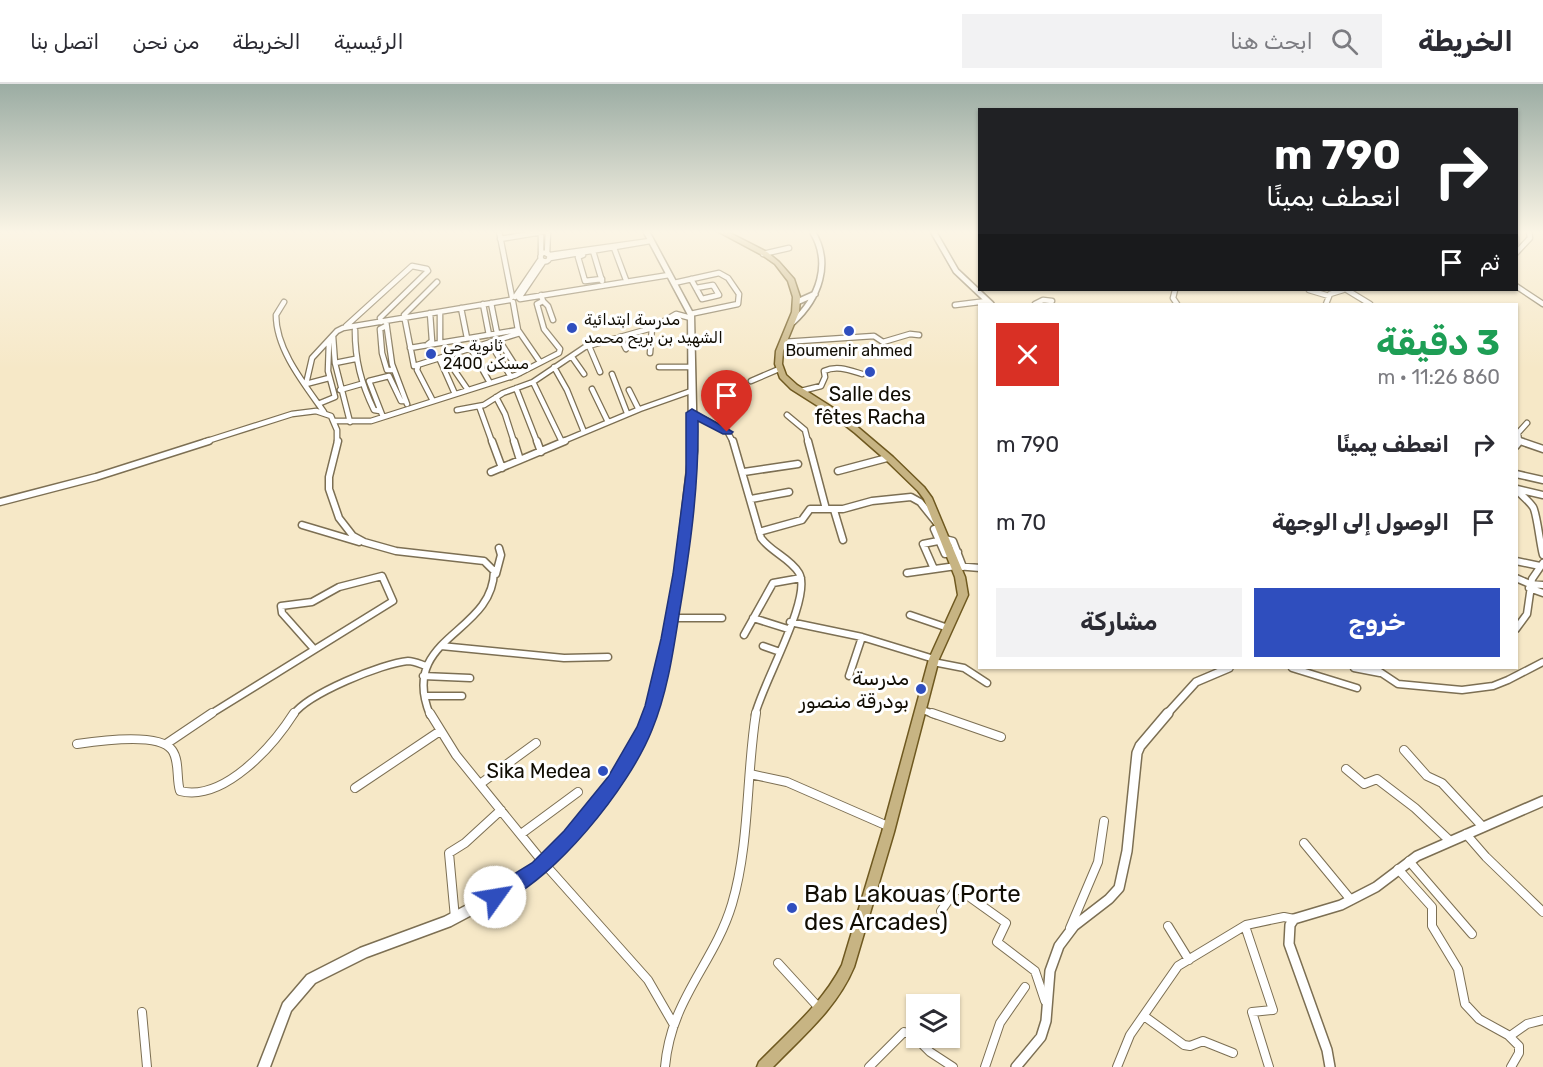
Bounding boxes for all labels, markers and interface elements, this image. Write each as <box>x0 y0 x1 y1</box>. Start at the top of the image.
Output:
search box <box>962 14 1382 68</box>
icon: search <box>1328 25 1361 58</box>
text: الخريطة <box>1418 25 1513 58</box>
text: ابحث هنا <box>1230 28 1313 55</box>
text: اتصل بنا <box>30 29 99 54</box>
text: من نحن <box>132 29 199 54</box>
text: الخريطة <box>232 29 301 54</box>
text: الرئيسية <box>334 29 404 54</box>
text: 790 m <box>1274 130 1401 180</box>
icon: right <box>1422 132 1500 210</box>
text: انعطف يمينًا <box>1266 181 1401 213</box>
icon: arrive <box>1435 246 1468 279</box>
text: ثم <box>1480 249 1500 276</box>
place label: مدرسة ابتدائية الشهيد بن بريح محمد <box>584 310 723 349</box>
marker: مدرسة ابتدائية الشهيد بن بريح محمد <box>565 321 579 335</box>
text: 3 دقيقة <box>1376 321 1500 364</box>
button: close <box>996 323 1059 386</box>
marker: Boumenir ahmed <box>842 324 856 338</box>
place label: ثانوية حي 2400 مسكن <box>443 336 529 373</box>
place label: Boumenir ahmed <box>785 341 913 360</box>
marker: ثانوية حي 2400 مسكن <box>424 347 438 361</box>
marker: Salle des fêtes Racha <box>863 365 877 379</box>
text: 860 m · 11:26 <box>1377 365 1500 389</box>
pin <box>701 370 752 432</box>
icon: arrive <box>710 379 743 412</box>
place label: Salle des fêtes Racha <box>814 382 926 429</box>
icon: right <box>1467 428 1500 461</box>
text: 790 m <box>996 431 1059 458</box>
text: انعطف يمينًا <box>1336 431 1449 458</box>
icon: arrive <box>1467 506 1500 539</box>
text: 70 m <box>996 509 1046 536</box>
text: الوصول إلى الوجهة <box>1272 509 1449 536</box>
button: مشاركة <box>996 588 1242 657</box>
button: خروج <box>1254 588 1500 657</box>
place label: مدرسة بودرقة منصور <box>798 666 909 713</box>
marker: مدرسة بودرقة منصور <box>914 682 928 696</box>
place label: Sika Medea <box>486 759 591 783</box>
marker: Sika Medea <box>596 764 610 778</box>
position arrow <box>463 865 527 929</box>
place label: Bab Lakouas (Porte des Arcades) <box>804 880 1021 936</box>
marker: Bab Lakouas (Porte des Arcades) <box>785 901 799 915</box>
map controls <box>906 994 960 1048</box>
button: layers <box>906 994 960 1048</box>

